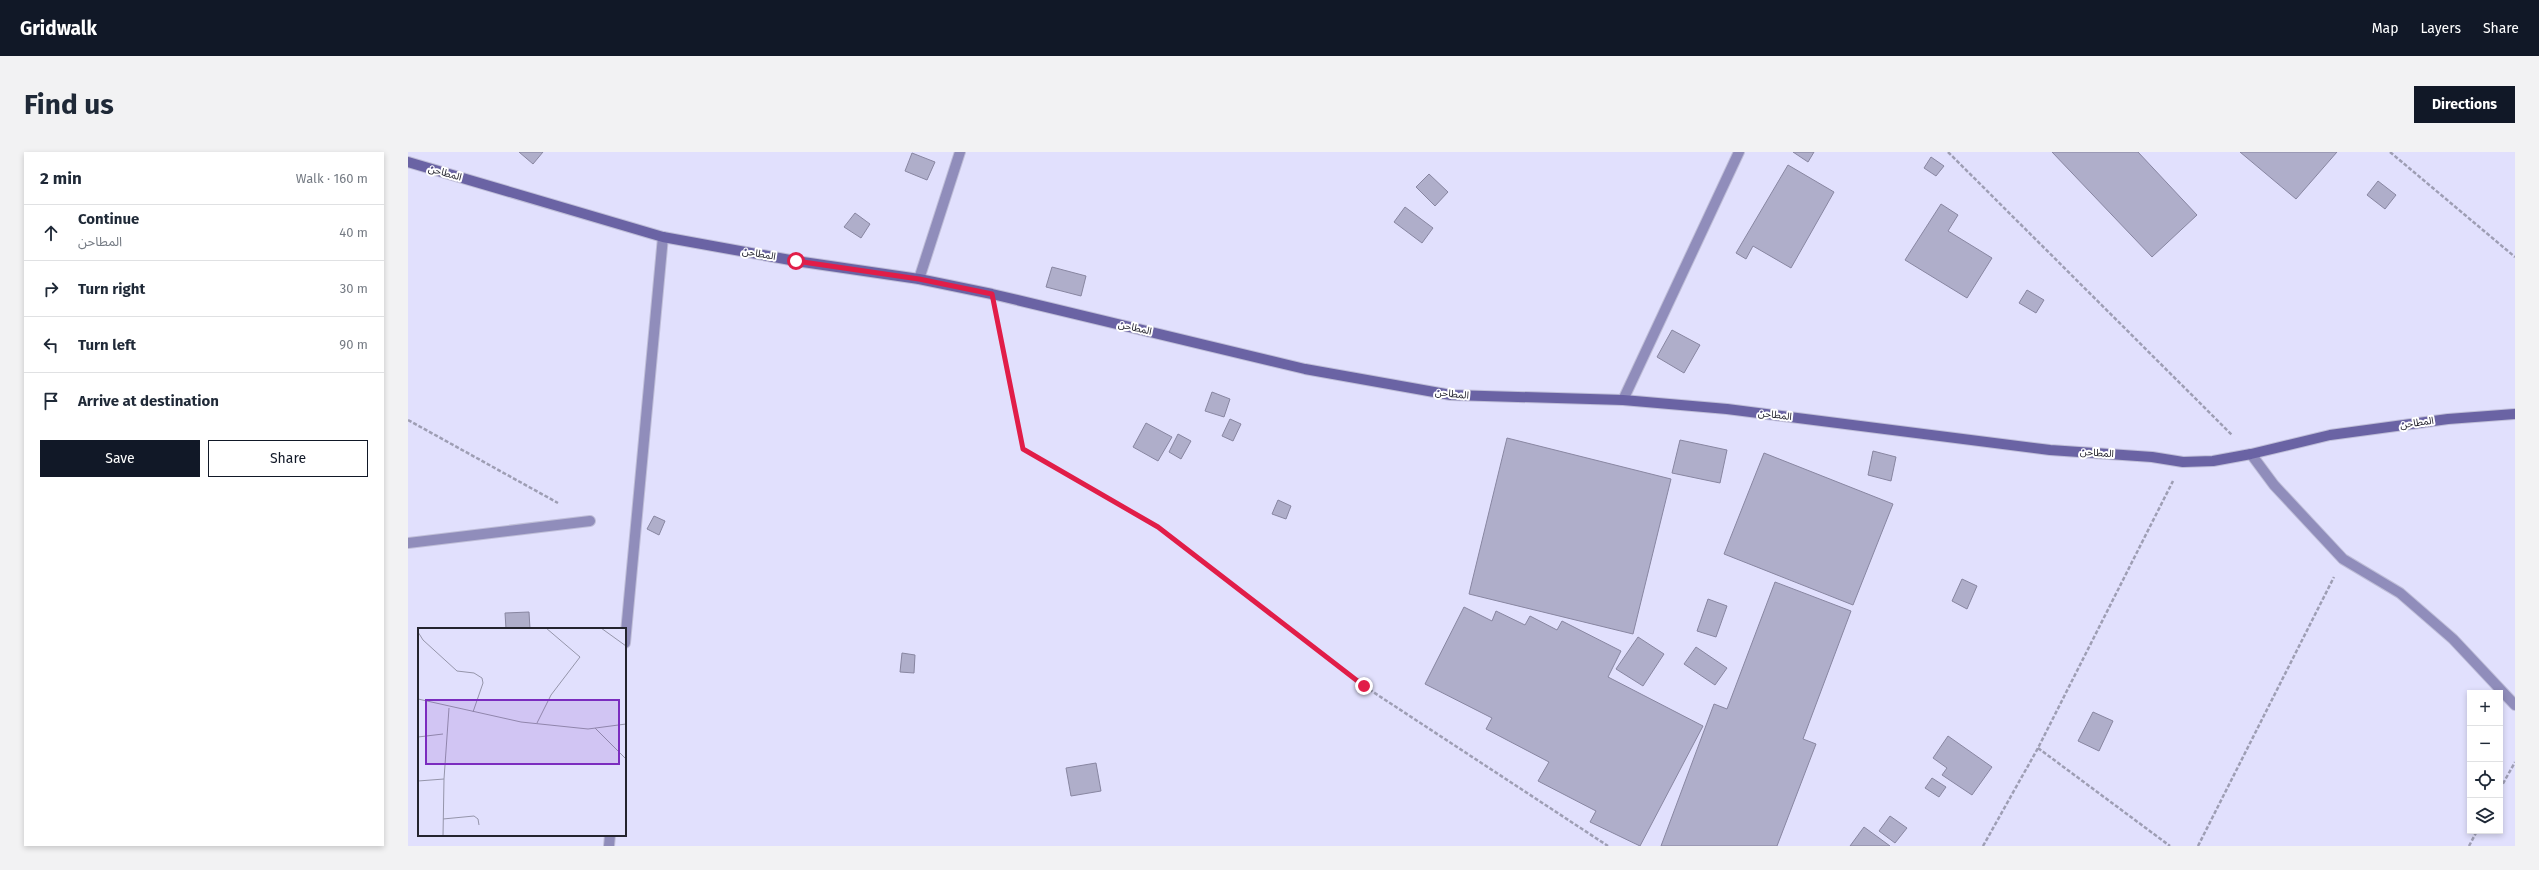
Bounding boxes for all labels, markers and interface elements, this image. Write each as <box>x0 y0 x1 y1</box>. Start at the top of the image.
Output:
text: Gridwalk <box>20 17 97 40</box>
text: Map <box>2372 20 2398 37</box>
text: Layers <box>2420 20 2461 37</box>
text: Share <box>2483 20 2519 37</box>
button: Directions <box>2414 86 2515 123</box>
text: Find us <box>24 88 114 121</box>
street label: المطاحن <box>427 163 463 183</box>
text: 2 min <box>40 168 82 189</box>
text: Walk · 160 m <box>296 171 368 186</box>
text: Continue <box>78 210 139 228</box>
icon: ahead <box>40 222 62 244</box>
text: 40 m <box>339 225 368 240</box>
text: المطاحن <box>78 234 122 249</box>
street label: المطاحن <box>741 245 777 263</box>
route start <box>787 252 805 270</box>
icon: right <box>40 278 62 300</box>
text: Turn right <box>78 280 145 298</box>
text: 30 m <box>340 281 368 296</box>
street label: المطاحن <box>1117 318 1153 338</box>
icon: left <box>40 334 62 356</box>
text: Turn left <box>78 336 136 354</box>
text: 90 m <box>339 337 368 352</box>
street label: المطاحن <box>1434 386 1470 402</box>
icon: arrive <box>40 390 62 412</box>
text: Arrive at destination <box>78 392 219 410</box>
street label: المطاحن <box>1757 407 1793 423</box>
street label: المطاحن <box>2399 415 2435 431</box>
button: Save <box>40 440 200 477</box>
button: Share <box>208 440 368 477</box>
street label: المطاحن <box>2080 446 2114 460</box>
inset map <box>418 628 626 836</box>
route end <box>1355 677 1373 695</box>
map controls <box>2467 690 2503 834</box>
button: + <box>2467 690 2503 726</box>
button: − <box>2467 726 2503 762</box>
button: locate <box>2467 762 2503 798</box>
button: layers <box>2467 798 2503 834</box>

